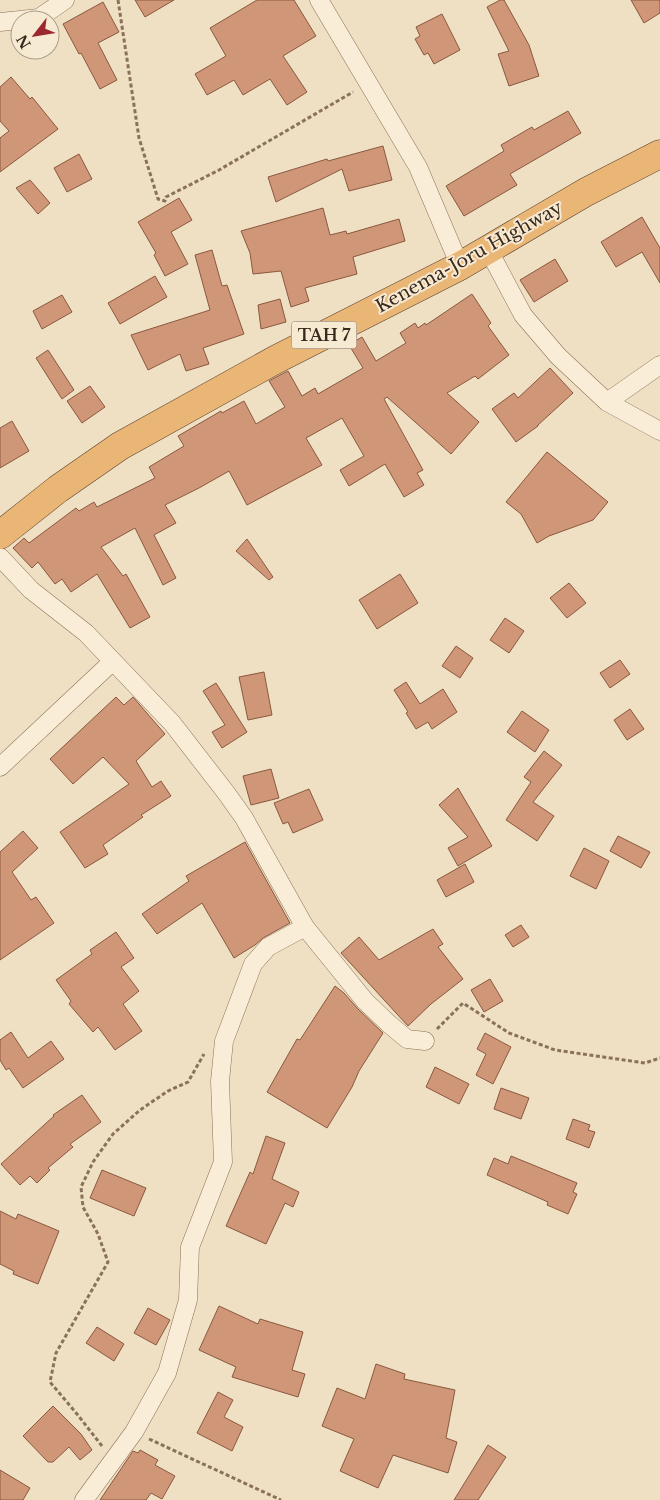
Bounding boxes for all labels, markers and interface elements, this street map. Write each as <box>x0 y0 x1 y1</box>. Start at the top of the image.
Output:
north arrow <box>10 10 60 60</box>
text: N <box>13 31 35 52</box>
street label: Kenema-Joru Highway <box>372 196 567 318</box>
road number: TAH 7 <box>292 322 356 348</box>

